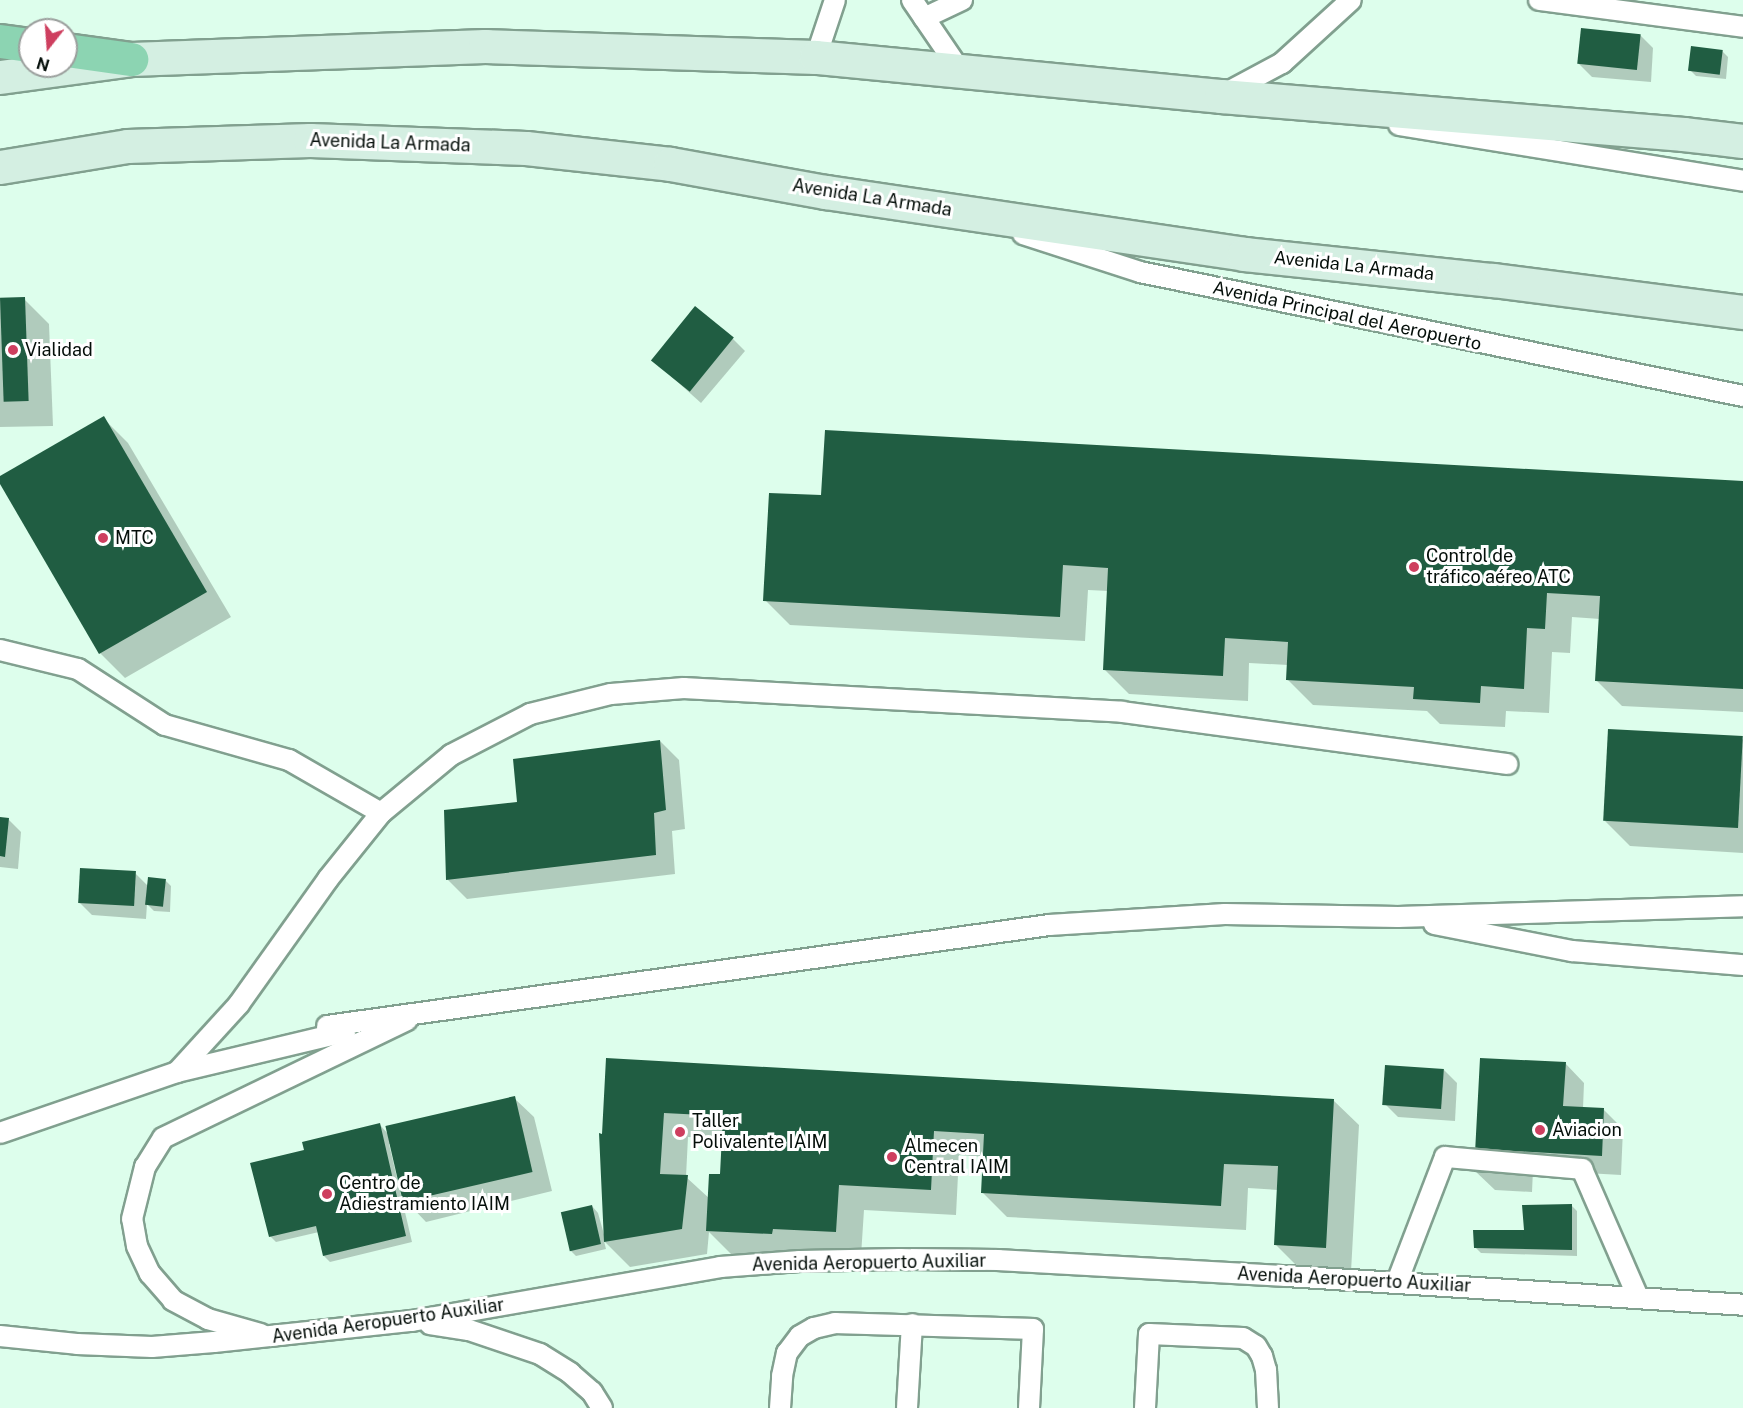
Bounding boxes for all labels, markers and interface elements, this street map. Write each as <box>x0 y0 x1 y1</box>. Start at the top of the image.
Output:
north arrow <box>18 18 78 78</box>
text: N <box>34 53 52 75</box>
street label: Avenida La Armada <box>309 129 471 157</box>
street label: Avenida La Armada <box>791 175 953 221</box>
street label: Avenida La Armada <box>1273 247 1435 285</box>
street label: Avenida Principal del Aeropuerto <box>1211 277 1483 355</box>
place label: Vialidad <box>25 339 93 361</box>
marker: Vialidad <box>6 343 20 357</box>
place label: MTC <box>115 527 154 549</box>
marker: MTC <box>96 531 110 545</box>
place label: Control de tráfico aéreo ATC <box>1426 546 1571 588</box>
marker: Control de tráfico aéreo ATC <box>1407 560 1421 574</box>
place label: Taller Polivalente IAIM <box>692 1111 828 1154</box>
place label: Aviacion <box>1552 1119 1622 1141</box>
marker: Aviacion <box>1533 1123 1547 1137</box>
marker: Taller Polivalente IAIM <box>673 1125 687 1139</box>
place label: Almecen Central IAIM <box>904 1136 1009 1178</box>
marker: Almecen Central IAIM <box>885 1150 899 1164</box>
place label: Centro de Adiestramiento IAIM <box>339 1173 510 1216</box>
marker: Centro de Adiestramiento IAIM <box>320 1187 334 1201</box>
street label: Avenida Aeropuerto Auxiliar <box>752 1250 986 1276</box>
street label: Avenida Aeropuerto Auxiliar <box>1236 1263 1472 1297</box>
street label: Avenida Aeropuerto Auxiliar <box>270 1294 506 1348</box>

